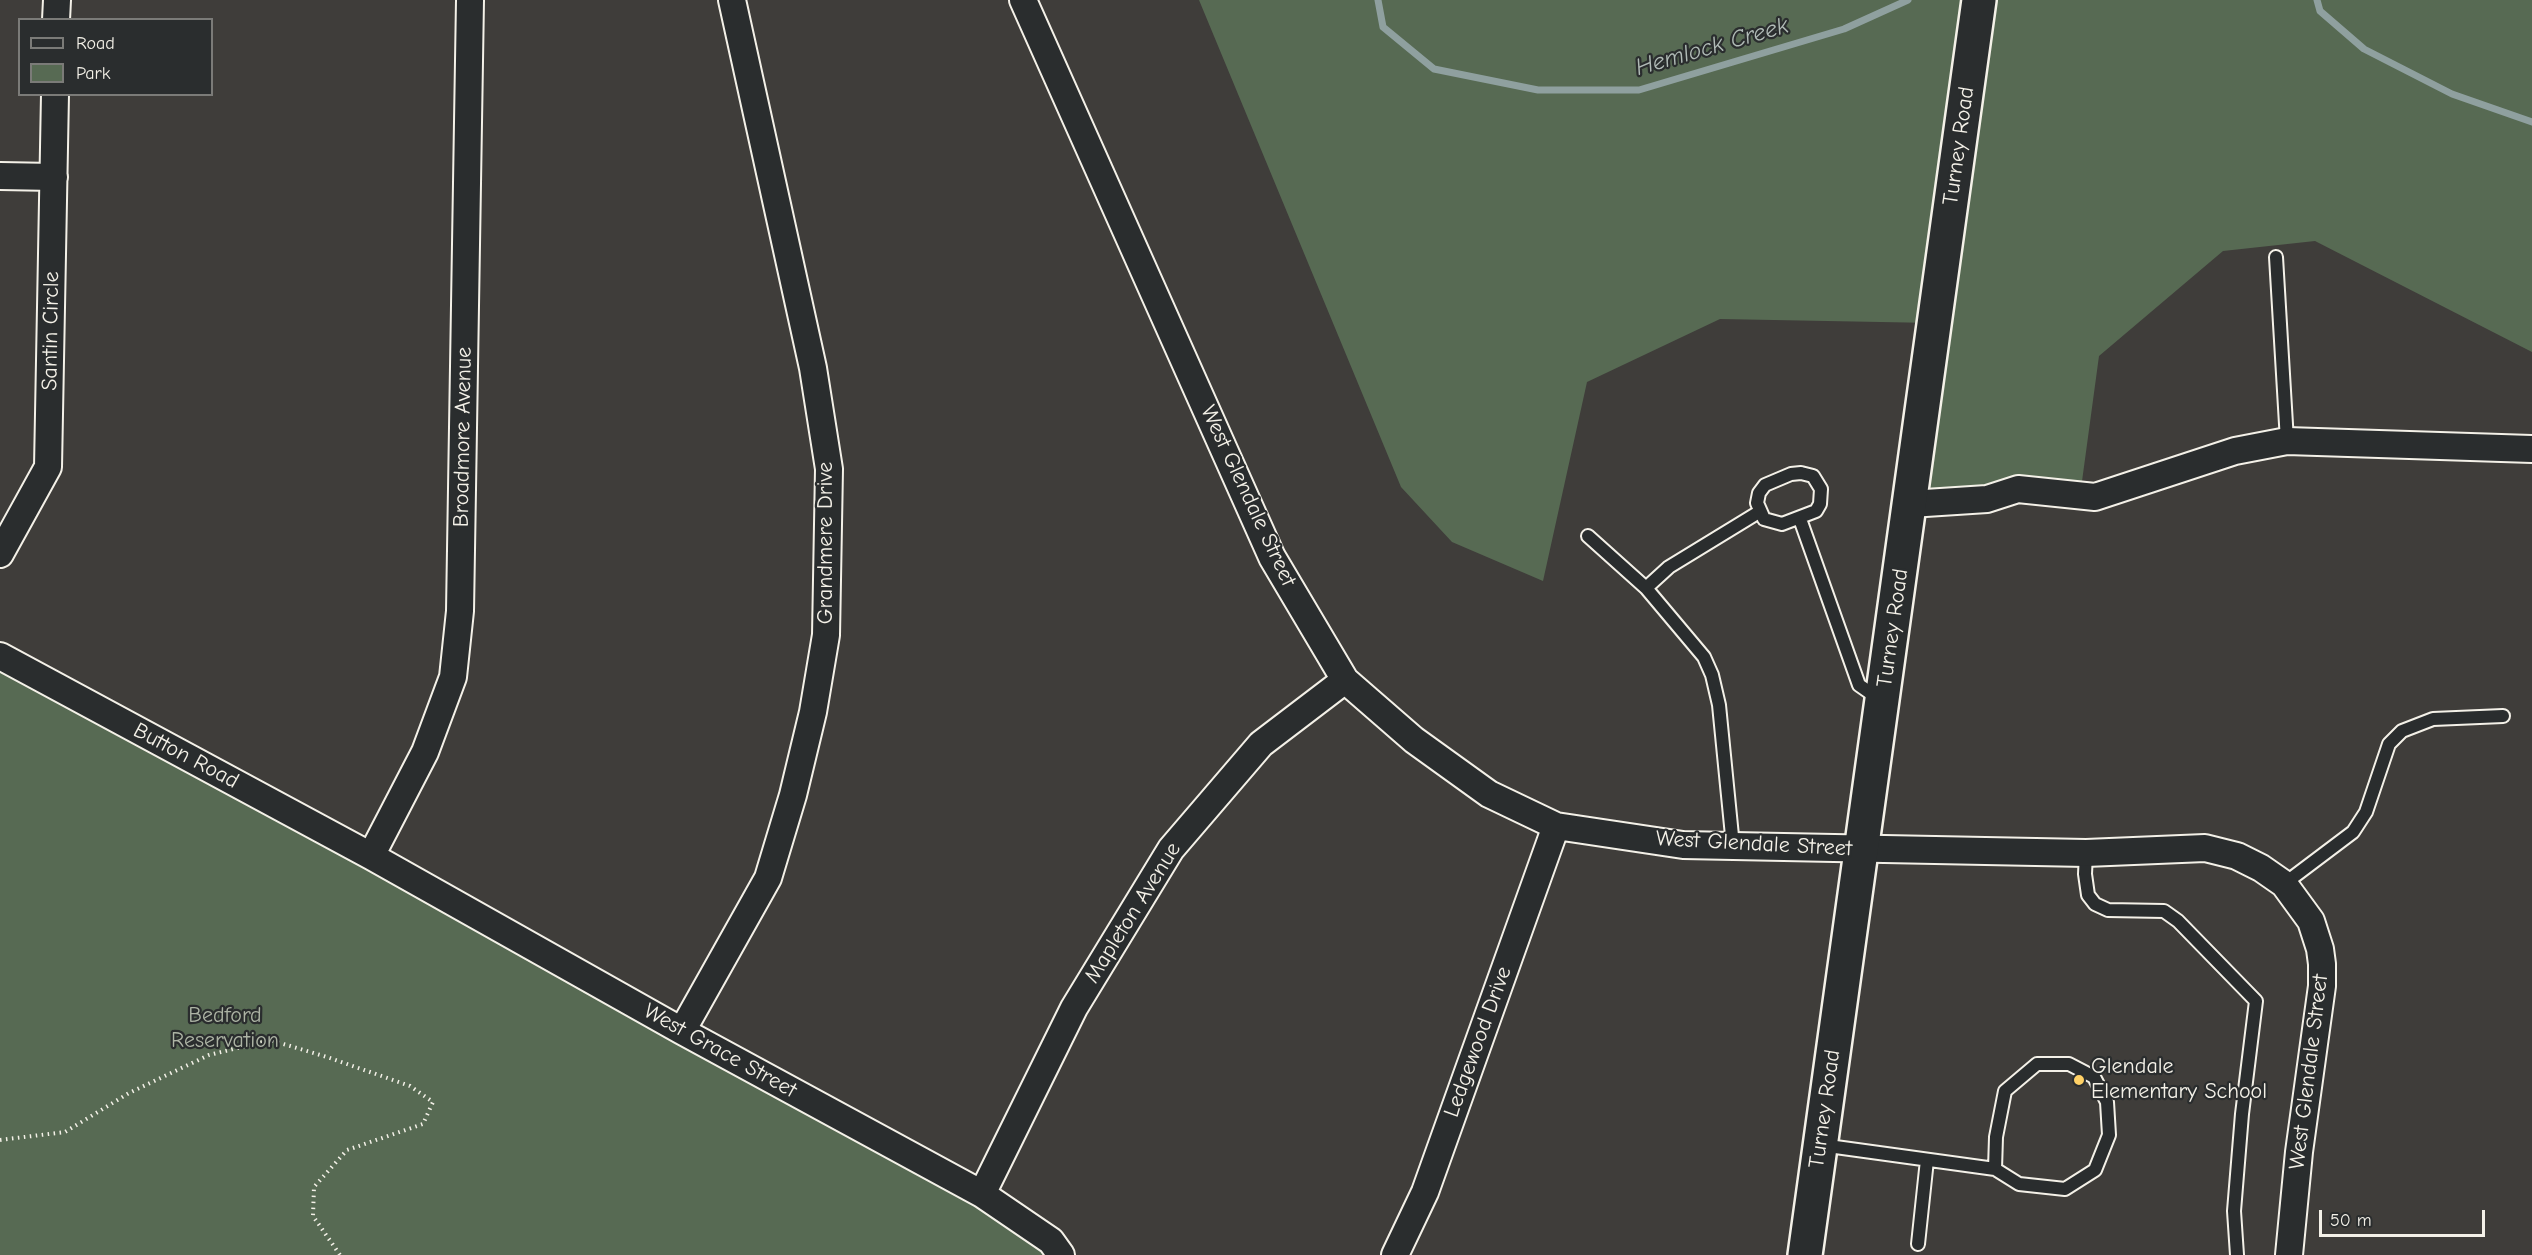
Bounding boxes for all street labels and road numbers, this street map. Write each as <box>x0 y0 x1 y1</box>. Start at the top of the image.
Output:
street label: Turney Road <box>1938 85 1980 207</box>
street label: Santin Circle <box>37 271 65 391</box>
street label: Broadmore Avenue <box>448 347 478 527</box>
street label: West Glendale Street <box>1195 401 1301 591</box>
street label: Grandmere Drive <box>813 462 839 624</box>
street label: Turney Road <box>1872 567 1914 689</box>
street label: Button Road <box>129 717 243 795</box>
street label: West Glendale Street <box>1655 826 1853 862</box>
street label: Mapleton Avenue <box>1079 838 1187 988</box>
street label: Ledgewood Drive <box>1439 963 1517 1121</box>
street label: West Glendale Street <box>2284 973 2334 1171</box>
street label: West Grace Street <box>639 998 801 1104</box>
street label: Turney Road <box>1804 1048 1846 1170</box>

